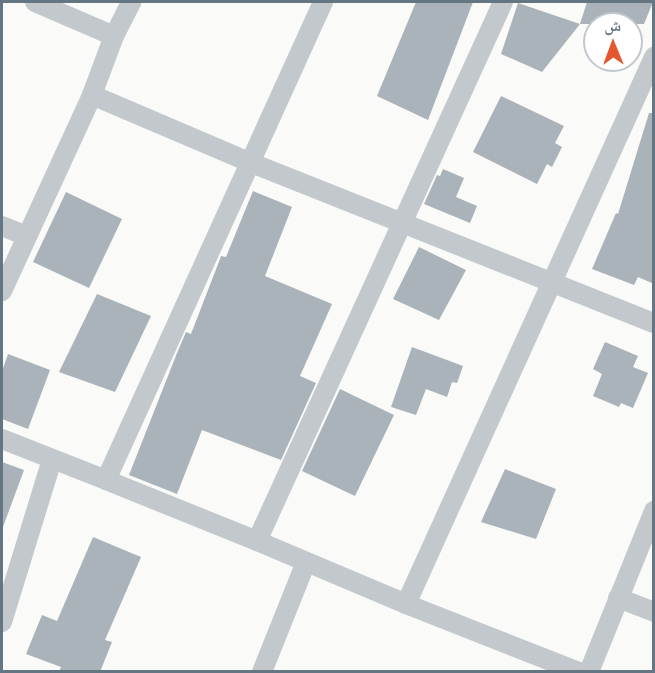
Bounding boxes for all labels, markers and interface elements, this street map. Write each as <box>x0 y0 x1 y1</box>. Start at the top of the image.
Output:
north arrow <box>583 12 643 72</box>
text: ش <box>604 15 621 36</box>

